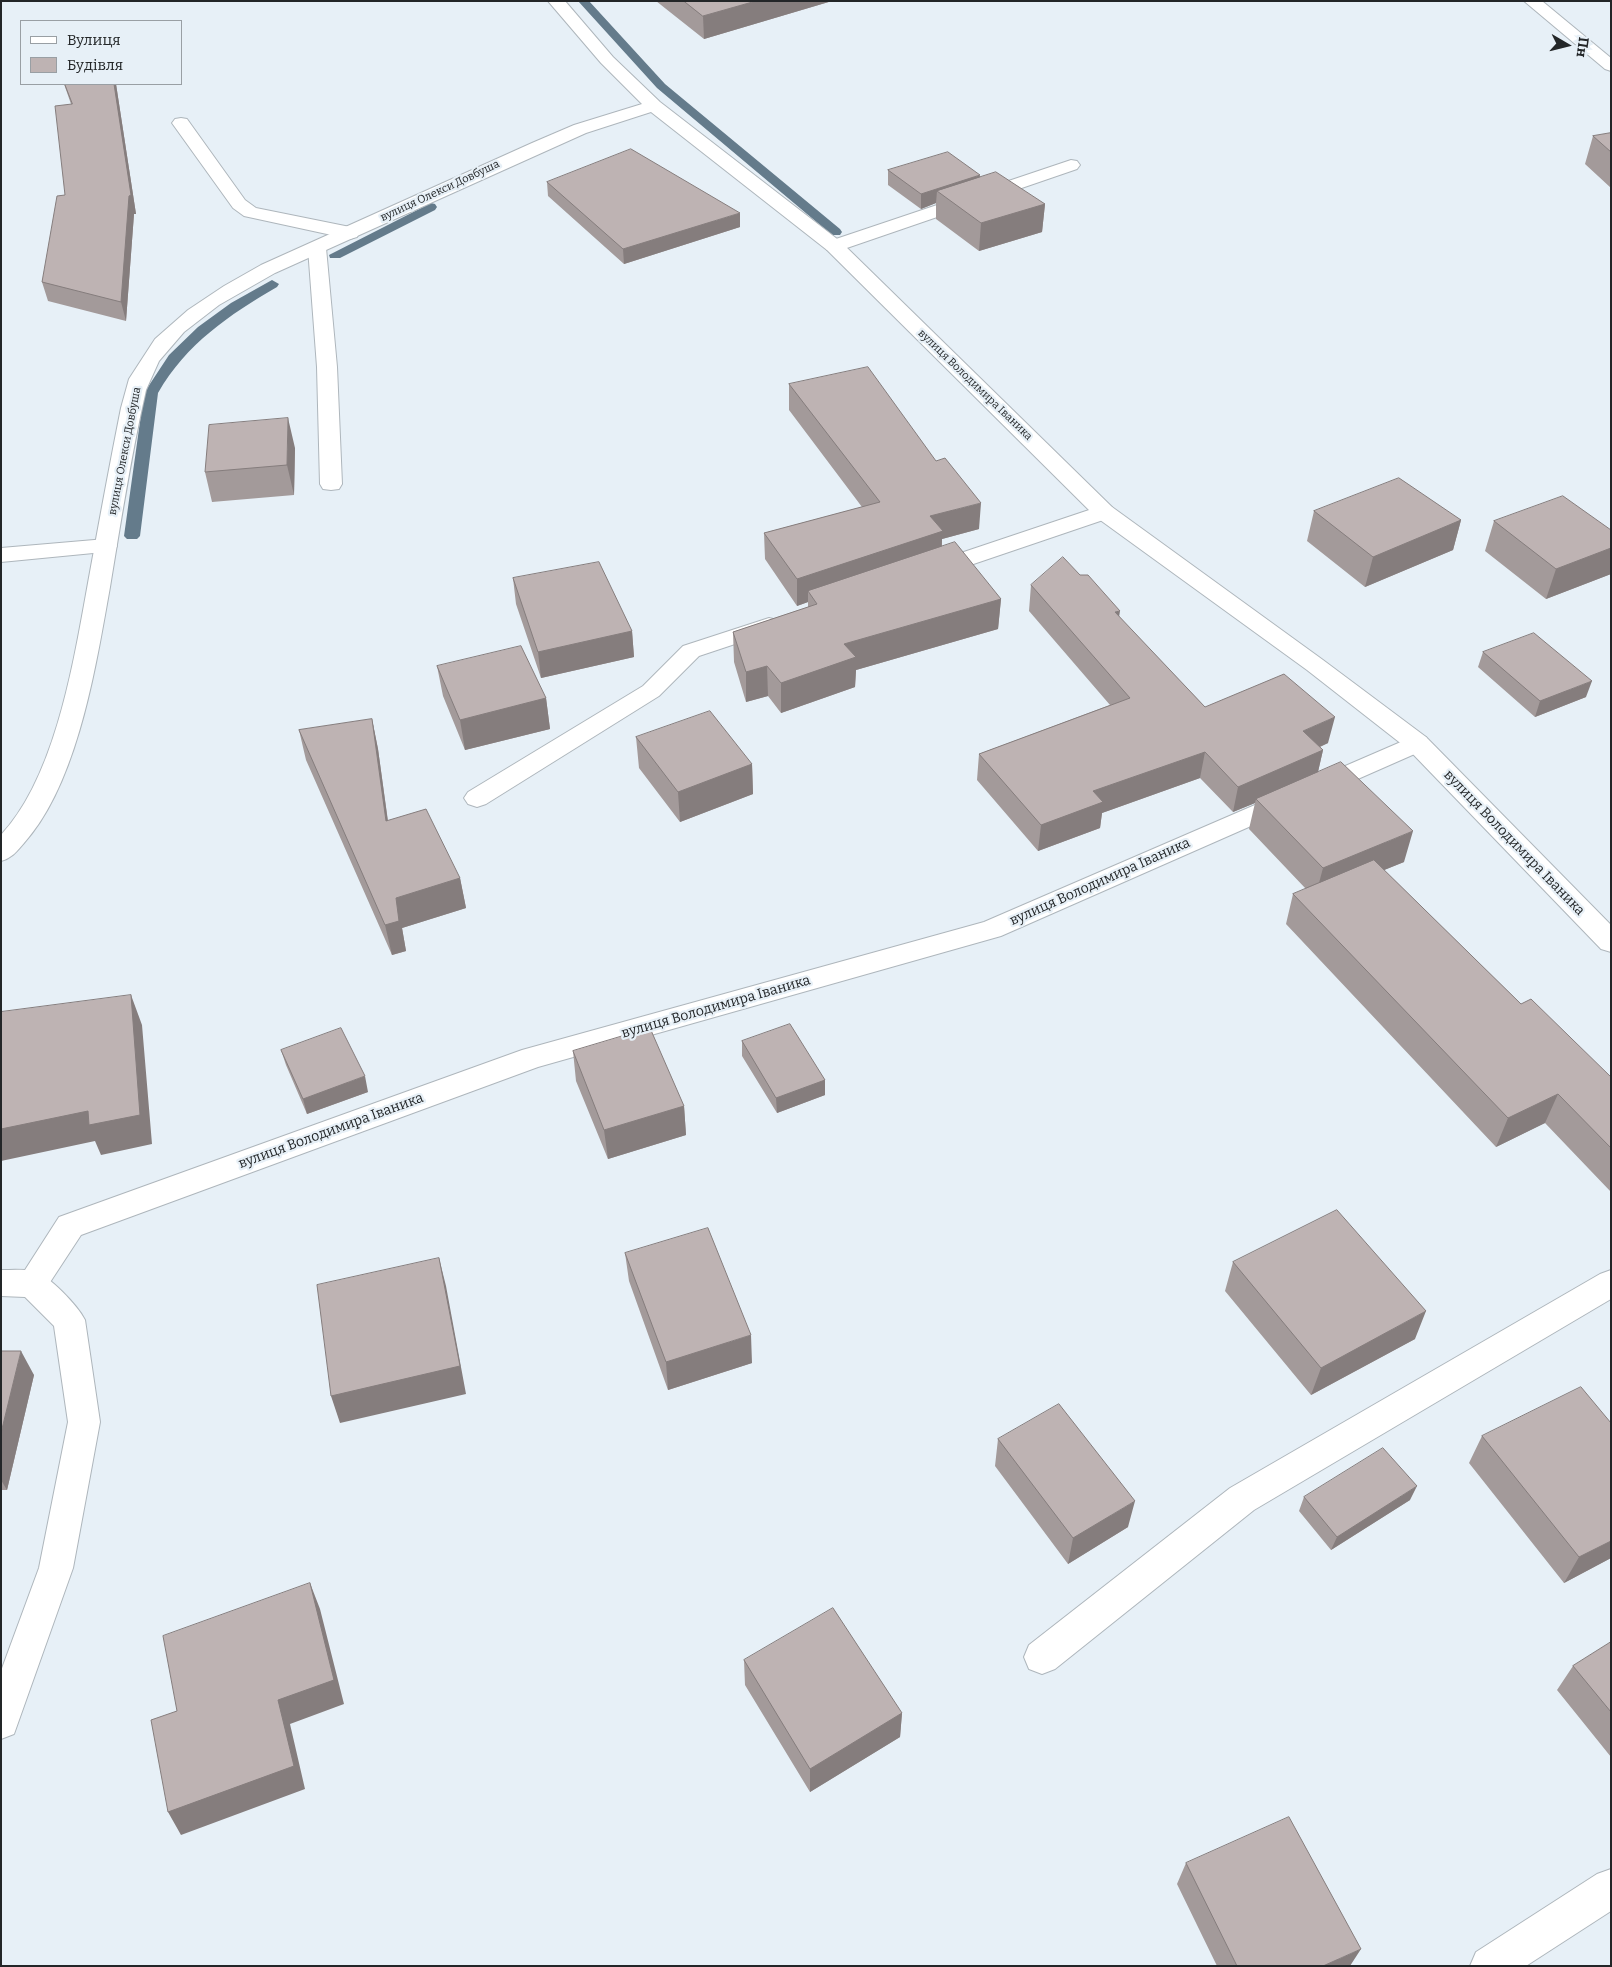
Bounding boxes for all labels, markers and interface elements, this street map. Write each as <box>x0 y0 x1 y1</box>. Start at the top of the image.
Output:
legend <box>20 20 182 85</box>
north arrow <box>1542 20 1592 70</box>
text: Вулиця <box>67 31 121 49</box>
text: Пн <box>1573 36 1592 58</box>
text: Будівля <box>67 56 123 74</box>
street label: вулиця Олекси Довбуша <box>378 158 502 224</box>
street label: вулиця Володимира Іваника <box>915 327 1035 443</box>
street label: вулиця Олекси Довбуша <box>106 386 144 516</box>
street label: вулиця Володимира Іваника <box>1440 767 1588 919</box>
street label: вулиця Володимира Іваника <box>1007 835 1193 929</box>
street label: вулиця Володимира Іваника <box>620 972 812 1042</box>
street label: вулиця Володимира Іваника <box>236 1090 426 1172</box>

